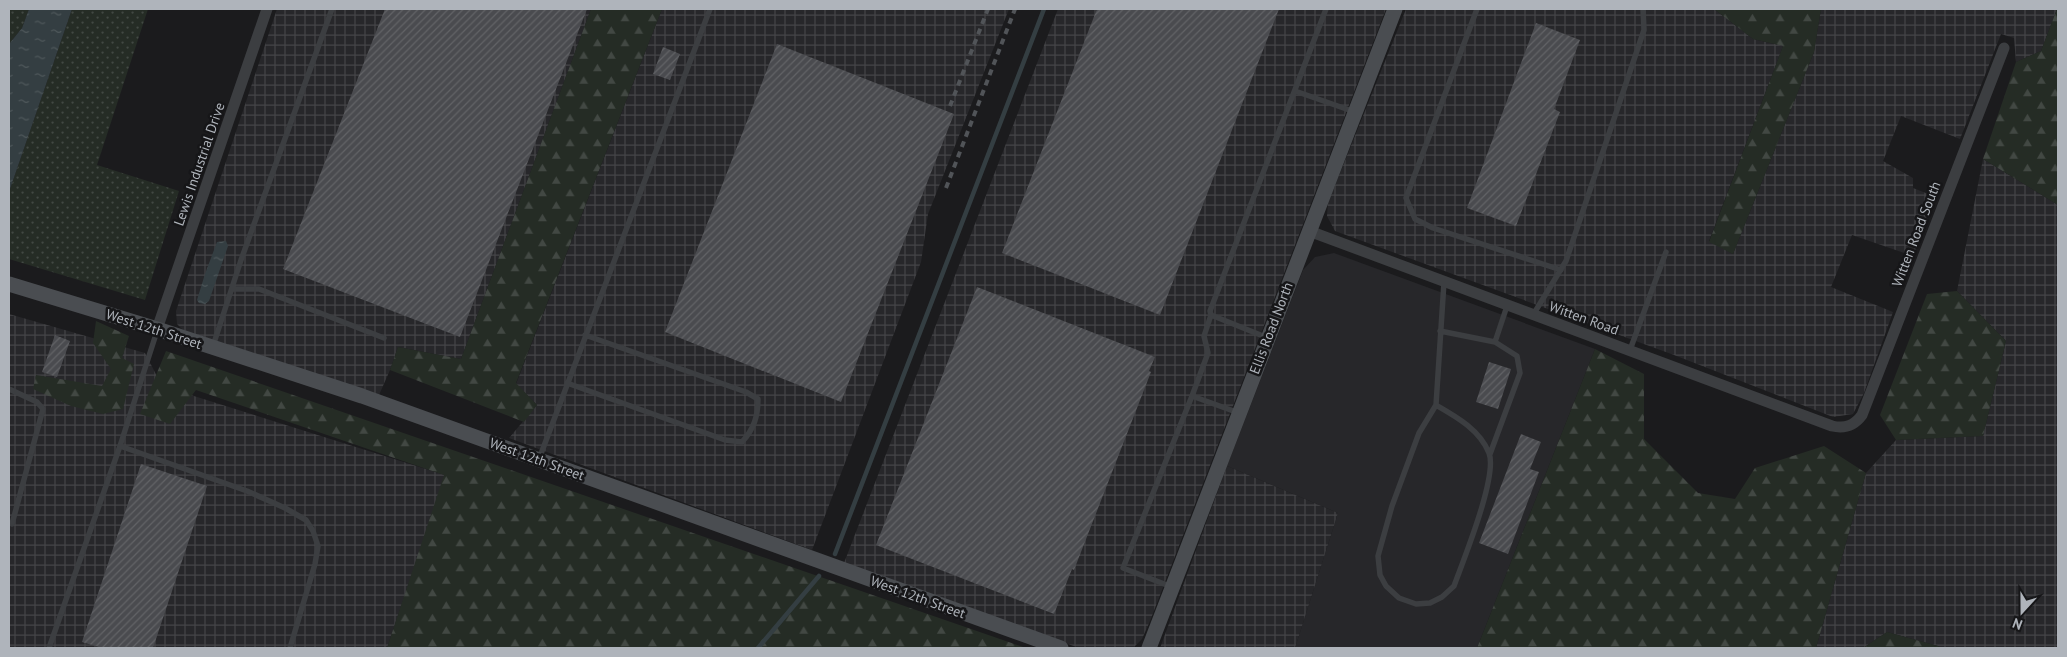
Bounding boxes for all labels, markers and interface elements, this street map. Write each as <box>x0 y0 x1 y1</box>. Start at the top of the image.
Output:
street label: Lewis Industrial Drive <box>169 100 229 228</box>
street label: Witten Road South <box>1888 179 1944 289</box>
street label: Ellis Road North <box>1245 280 1297 376</box>
street label: Witten Road <box>1547 297 1621 339</box>
street label: West 12th Street <box>104 305 204 353</box>
street label: West 12th Street <box>487 434 587 485</box>
street label: West 12th Street <box>868 572 968 623</box>
north arrow <box>1997 587 2047 637</box>
text: N <box>2010 614 2025 634</box>

